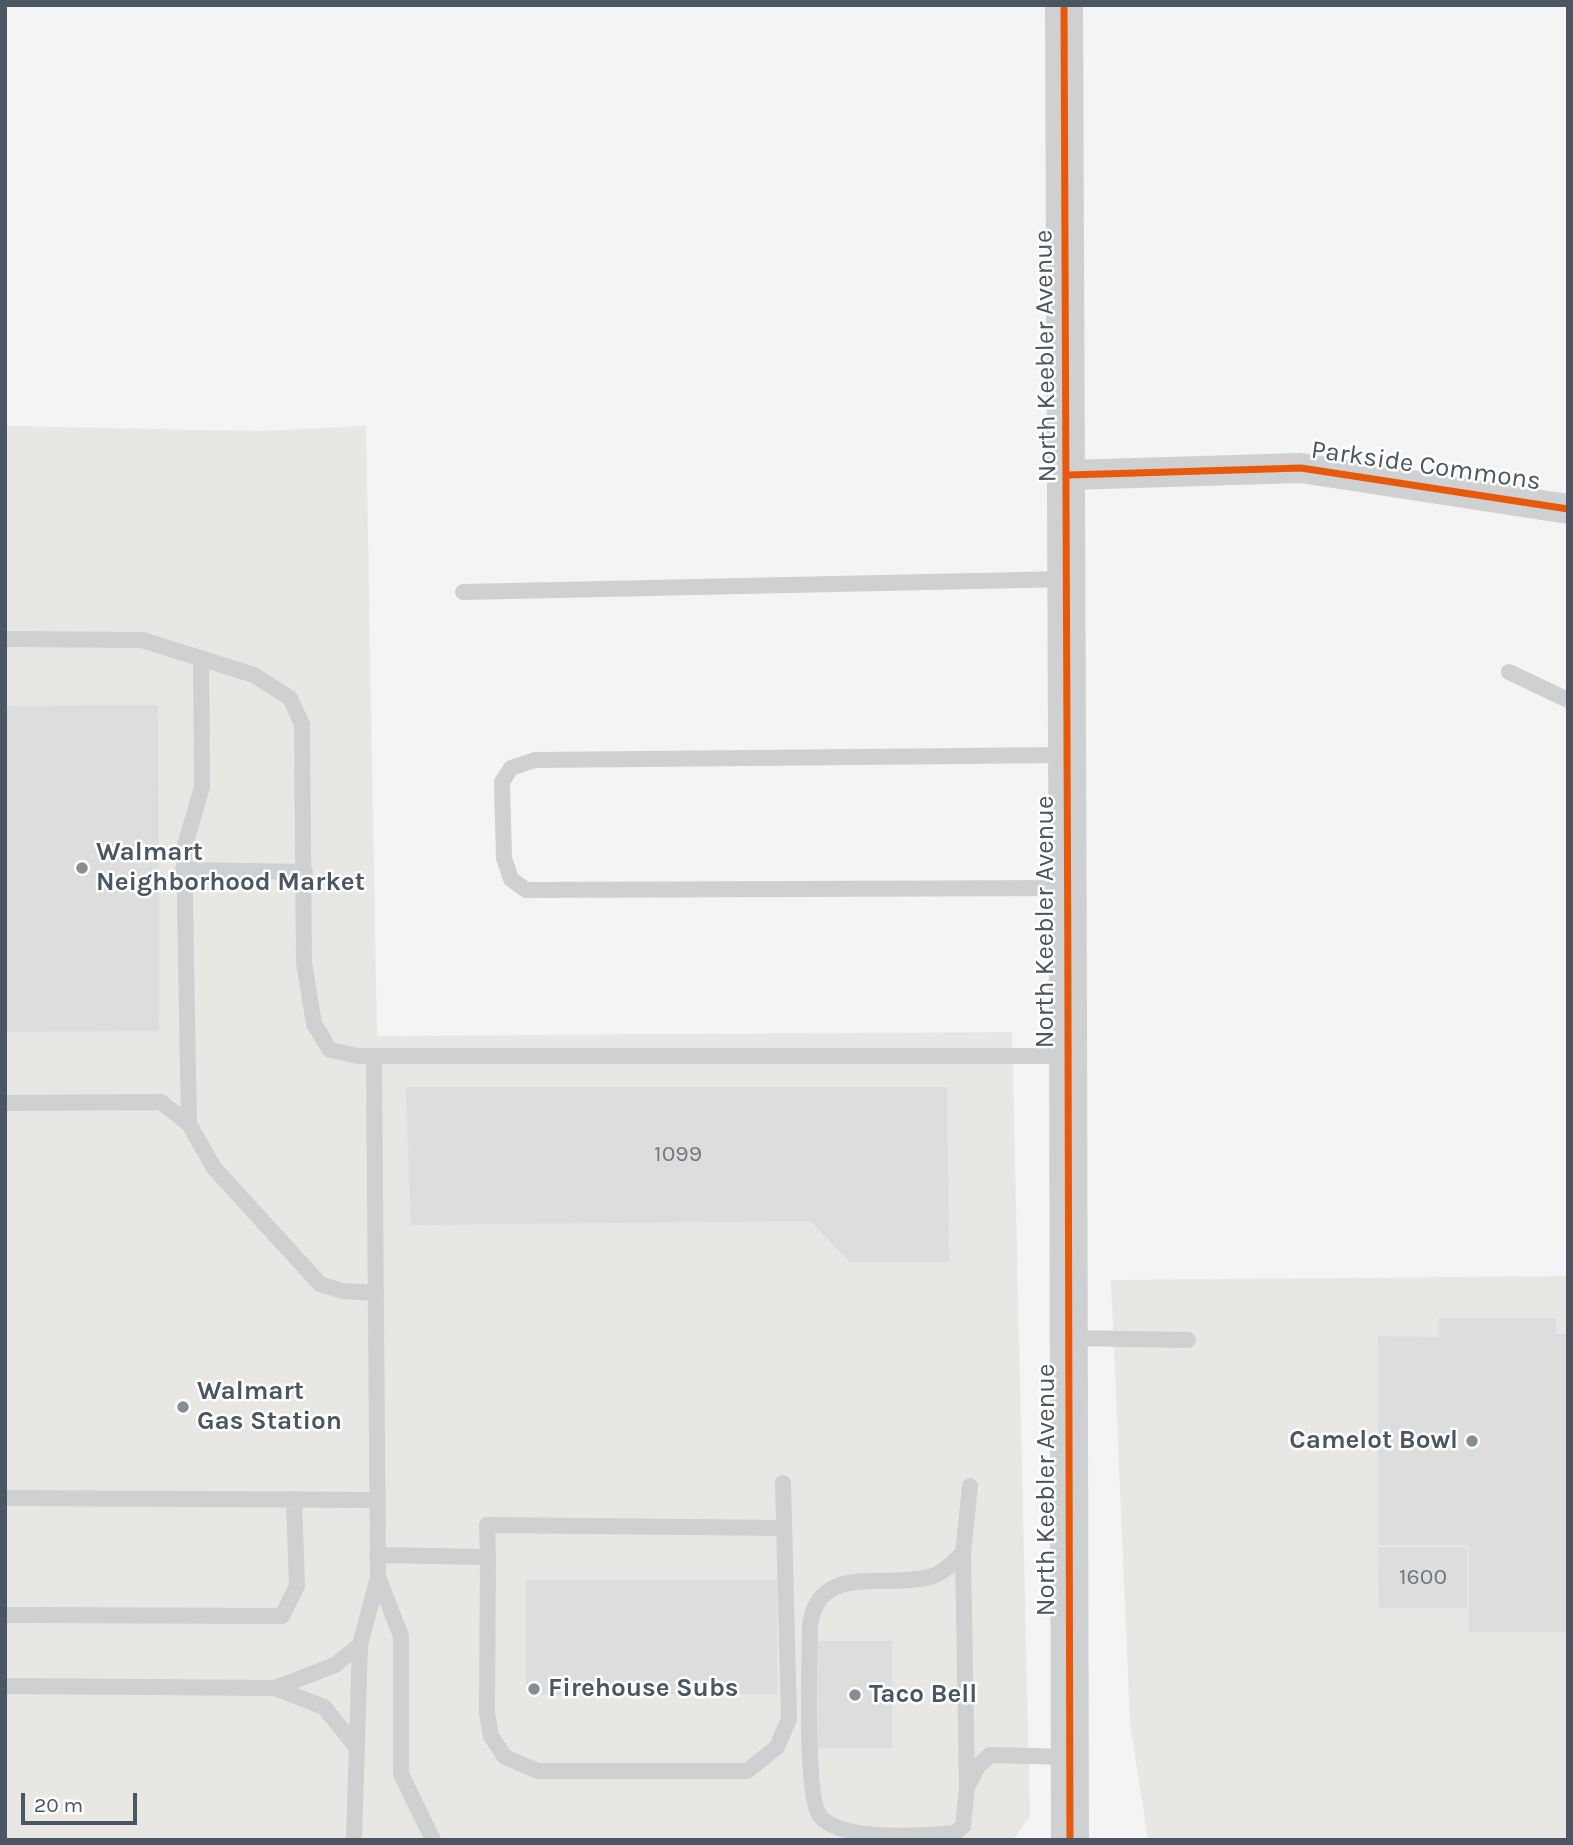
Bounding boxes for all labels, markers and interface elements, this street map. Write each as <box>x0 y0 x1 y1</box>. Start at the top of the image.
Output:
street label: North Keebler Avenue <box>1028 229 1064 483</box>
street label: Parkside Commons <box>1309 434 1543 498</box>
street label: North Keebler Avenue <box>1030 796 1062 1048</box>
place label: Walmart Neighborhood Market <box>96 837 365 898</box>
marker: Walmart Neighborhood Market <box>74 860 90 876</box>
house number: 1099 <box>654 1140 702 1168</box>
street label: North Keebler Avenue <box>1031 1364 1063 1616</box>
place label: Walmart Gas Station <box>197 1376 342 1438</box>
marker: Walmart Gas Station <box>175 1399 191 1415</box>
place label: Camelot Bowl <box>1289 1425 1458 1457</box>
marker: Camelot Bowl <box>1464 1433 1480 1449</box>
house number: 1600 <box>1399 1563 1447 1591</box>
place label: Firehouse Subs <box>548 1673 739 1705</box>
place label: Taco Bell <box>869 1679 977 1711</box>
marker: Firehouse Subs <box>526 1681 542 1697</box>
marker: Taco Bell <box>847 1687 863 1703</box>
scale bar <box>24 1778 140 1822</box>
text: 20 m <box>34 1793 83 1817</box>

